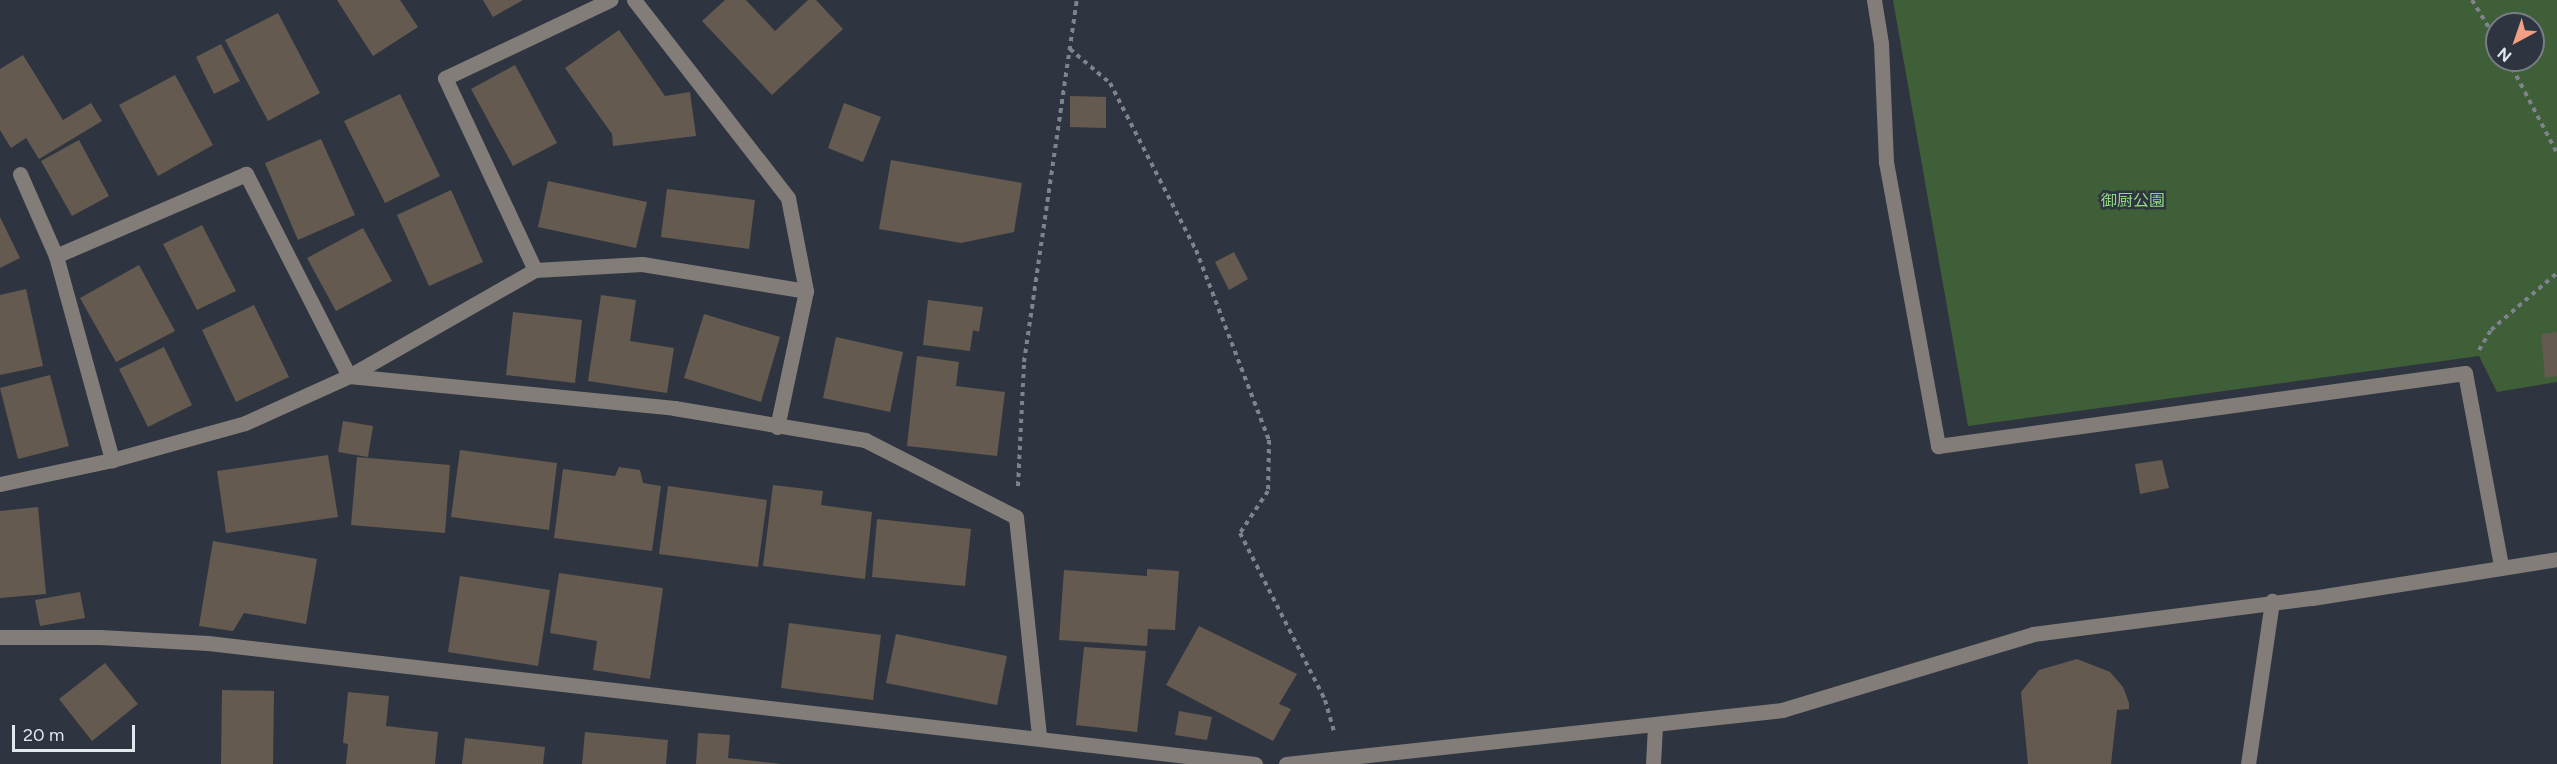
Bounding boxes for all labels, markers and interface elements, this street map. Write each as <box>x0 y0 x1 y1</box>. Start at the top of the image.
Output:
north arrow <box>2485 12 2545 72</box>
text: N <box>2494 43 2515 66</box>
park label: 御厨公園 <box>2101 191 2165 211</box>
scale bar <box>15 713 138 751</box>
text: 20 m <box>23 724 64 746</box>

